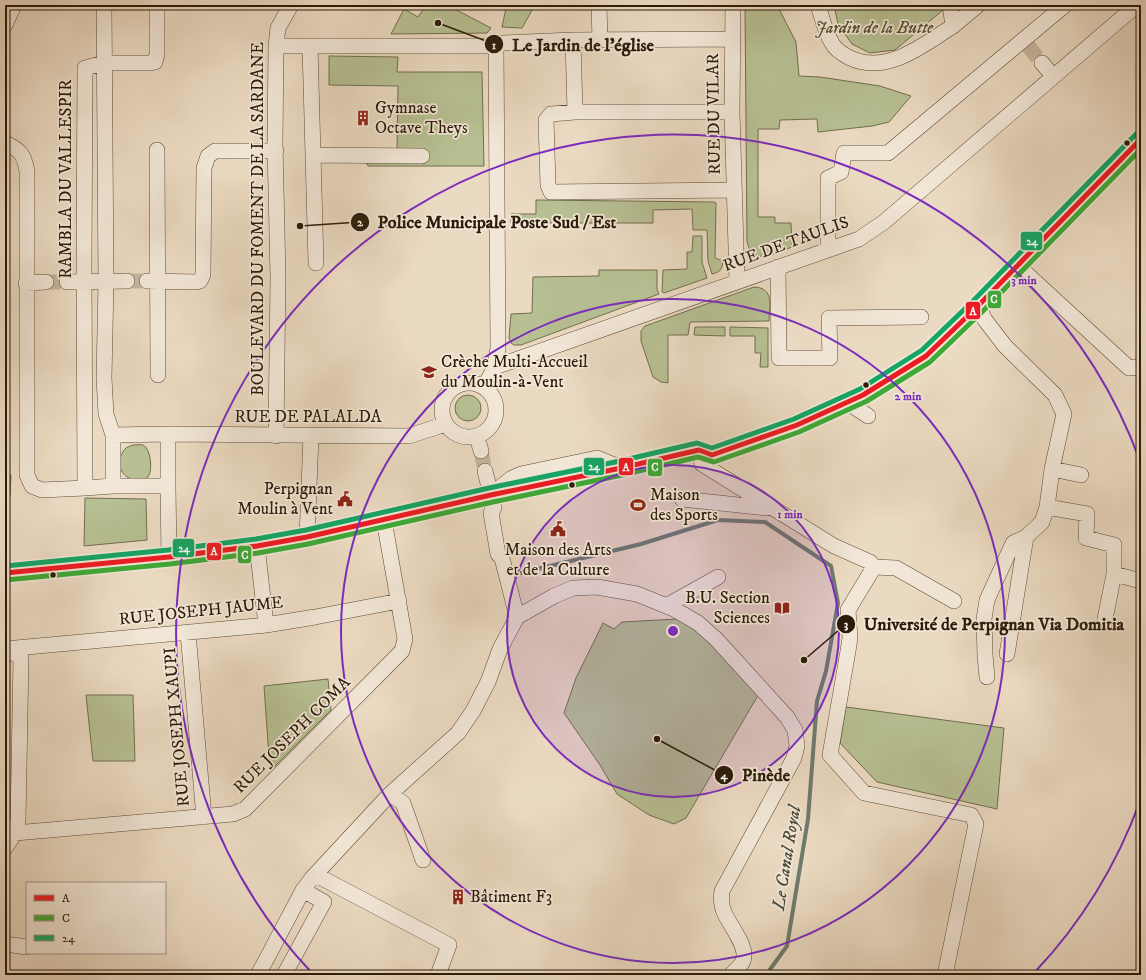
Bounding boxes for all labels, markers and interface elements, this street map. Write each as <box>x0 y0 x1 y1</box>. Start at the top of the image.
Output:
park label: Jardin de la Butte <box>815 17 934 39</box>
callout: Le Jardin de l'église <box>484 29 662 59</box>
text: Le Jardin de l'église <box>512 35 655 57</box>
text: 1 <box>492 38 497 53</box>
street label: BOULEVARD DU FOMENT DE LA SARDANE <box>247 42 269 396</box>
street label: RUE DU VILAR <box>702 52 726 175</box>
street label: RAMBLA DU VALLESPIR <box>55 79 77 279</box>
place label: Gymnase Octave Theys <box>375 97 468 139</box>
building icon: Gymnase Octave Theys <box>354 109 372 127</box>
unlabelled marker <box>1122 138 1132 148</box>
callout: Police Municipale Poste Sud / Est <box>350 207 624 237</box>
street label: RUE DE TAULIS <box>720 211 852 277</box>
text: Police Municipale Poste Sud / Est <box>378 212 617 234</box>
text: 2 <box>357 215 364 230</box>
line badge: 24 <box>1020 231 1043 251</box>
text: 24 <box>1026 235 1039 249</box>
text: 3 min <box>1011 273 1037 288</box>
line badge: C <box>987 290 1002 309</box>
text: C <box>990 293 998 307</box>
line badge: A <box>965 301 981 320</box>
text: A <box>968 305 977 319</box>
place label: Crèche Multi-Accueil du Moulin-à-Vent <box>441 351 588 393</box>
school or university icon: Crèche Multi-Accueil du Moulin-à-Vent <box>420 363 438 381</box>
unlabelled marker <box>861 380 871 390</box>
text: 2 min <box>895 389 922 404</box>
street label: RUE DE PALALDA <box>234 406 382 428</box>
line badge: 24 <box>583 457 605 476</box>
line badge: A <box>618 457 634 476</box>
line badge: C <box>647 458 663 477</box>
text: 24 <box>588 460 601 474</box>
text: A <box>621 461 630 475</box>
text: C <box>651 461 659 475</box>
place label: Perpignan Moulin à Vent <box>237 478 334 520</box>
unlabelled marker <box>567 480 577 490</box>
place label: Maison des Sports <box>650 484 718 526</box>
public building icon: Perpignan Moulin à Vent <box>336 490 354 508</box>
sports icon: Maison des Sports <box>629 496 647 514</box>
text: 1 min <box>777 507 803 522</box>
public building icon: Maison des Arts et de la Culture <box>549 520 567 538</box>
line badge: 24 <box>172 538 195 558</box>
place label: Maison des Arts et de la Culture <box>505 539 612 581</box>
text: 24 <box>178 542 191 556</box>
line badge: A <box>206 542 222 561</box>
text: A <box>209 545 218 559</box>
line badge: C <box>237 545 252 564</box>
text: C <box>241 549 249 563</box>
unlabelled marker <box>48 570 58 580</box>
place label: B.U. Section Sciences <box>685 587 770 629</box>
street label: RUE JOSEPH JAUME <box>118 591 284 631</box>
library icon: B.U. Section Sciences <box>773 599 791 617</box>
callout: Université de Perpignan Via Domitia <box>836 609 1133 639</box>
text: Université de Perpignan Via Domitia <box>864 614 1125 636</box>
text: 3 <box>844 617 849 632</box>
centre of rings <box>666 624 680 638</box>
street label: RUE JOSEPH XAUPI <box>159 646 195 808</box>
street label: RUE JOSEPH COMA <box>229 672 355 798</box>
callout: Pinède <box>714 760 798 790</box>
text: Pinède <box>742 765 791 787</box>
text: 4 <box>720 768 729 783</box>
water label: Le Canal Royal <box>768 802 806 913</box>
legend <box>26 882 166 954</box>
place label: Bâtiment F3 <box>470 886 552 908</box>
building icon: Bâtiment F3 <box>449 888 467 906</box>
text: A <box>62 891 70 906</box>
text: C <box>62 911 70 926</box>
text: 24 <box>62 931 76 946</box>

